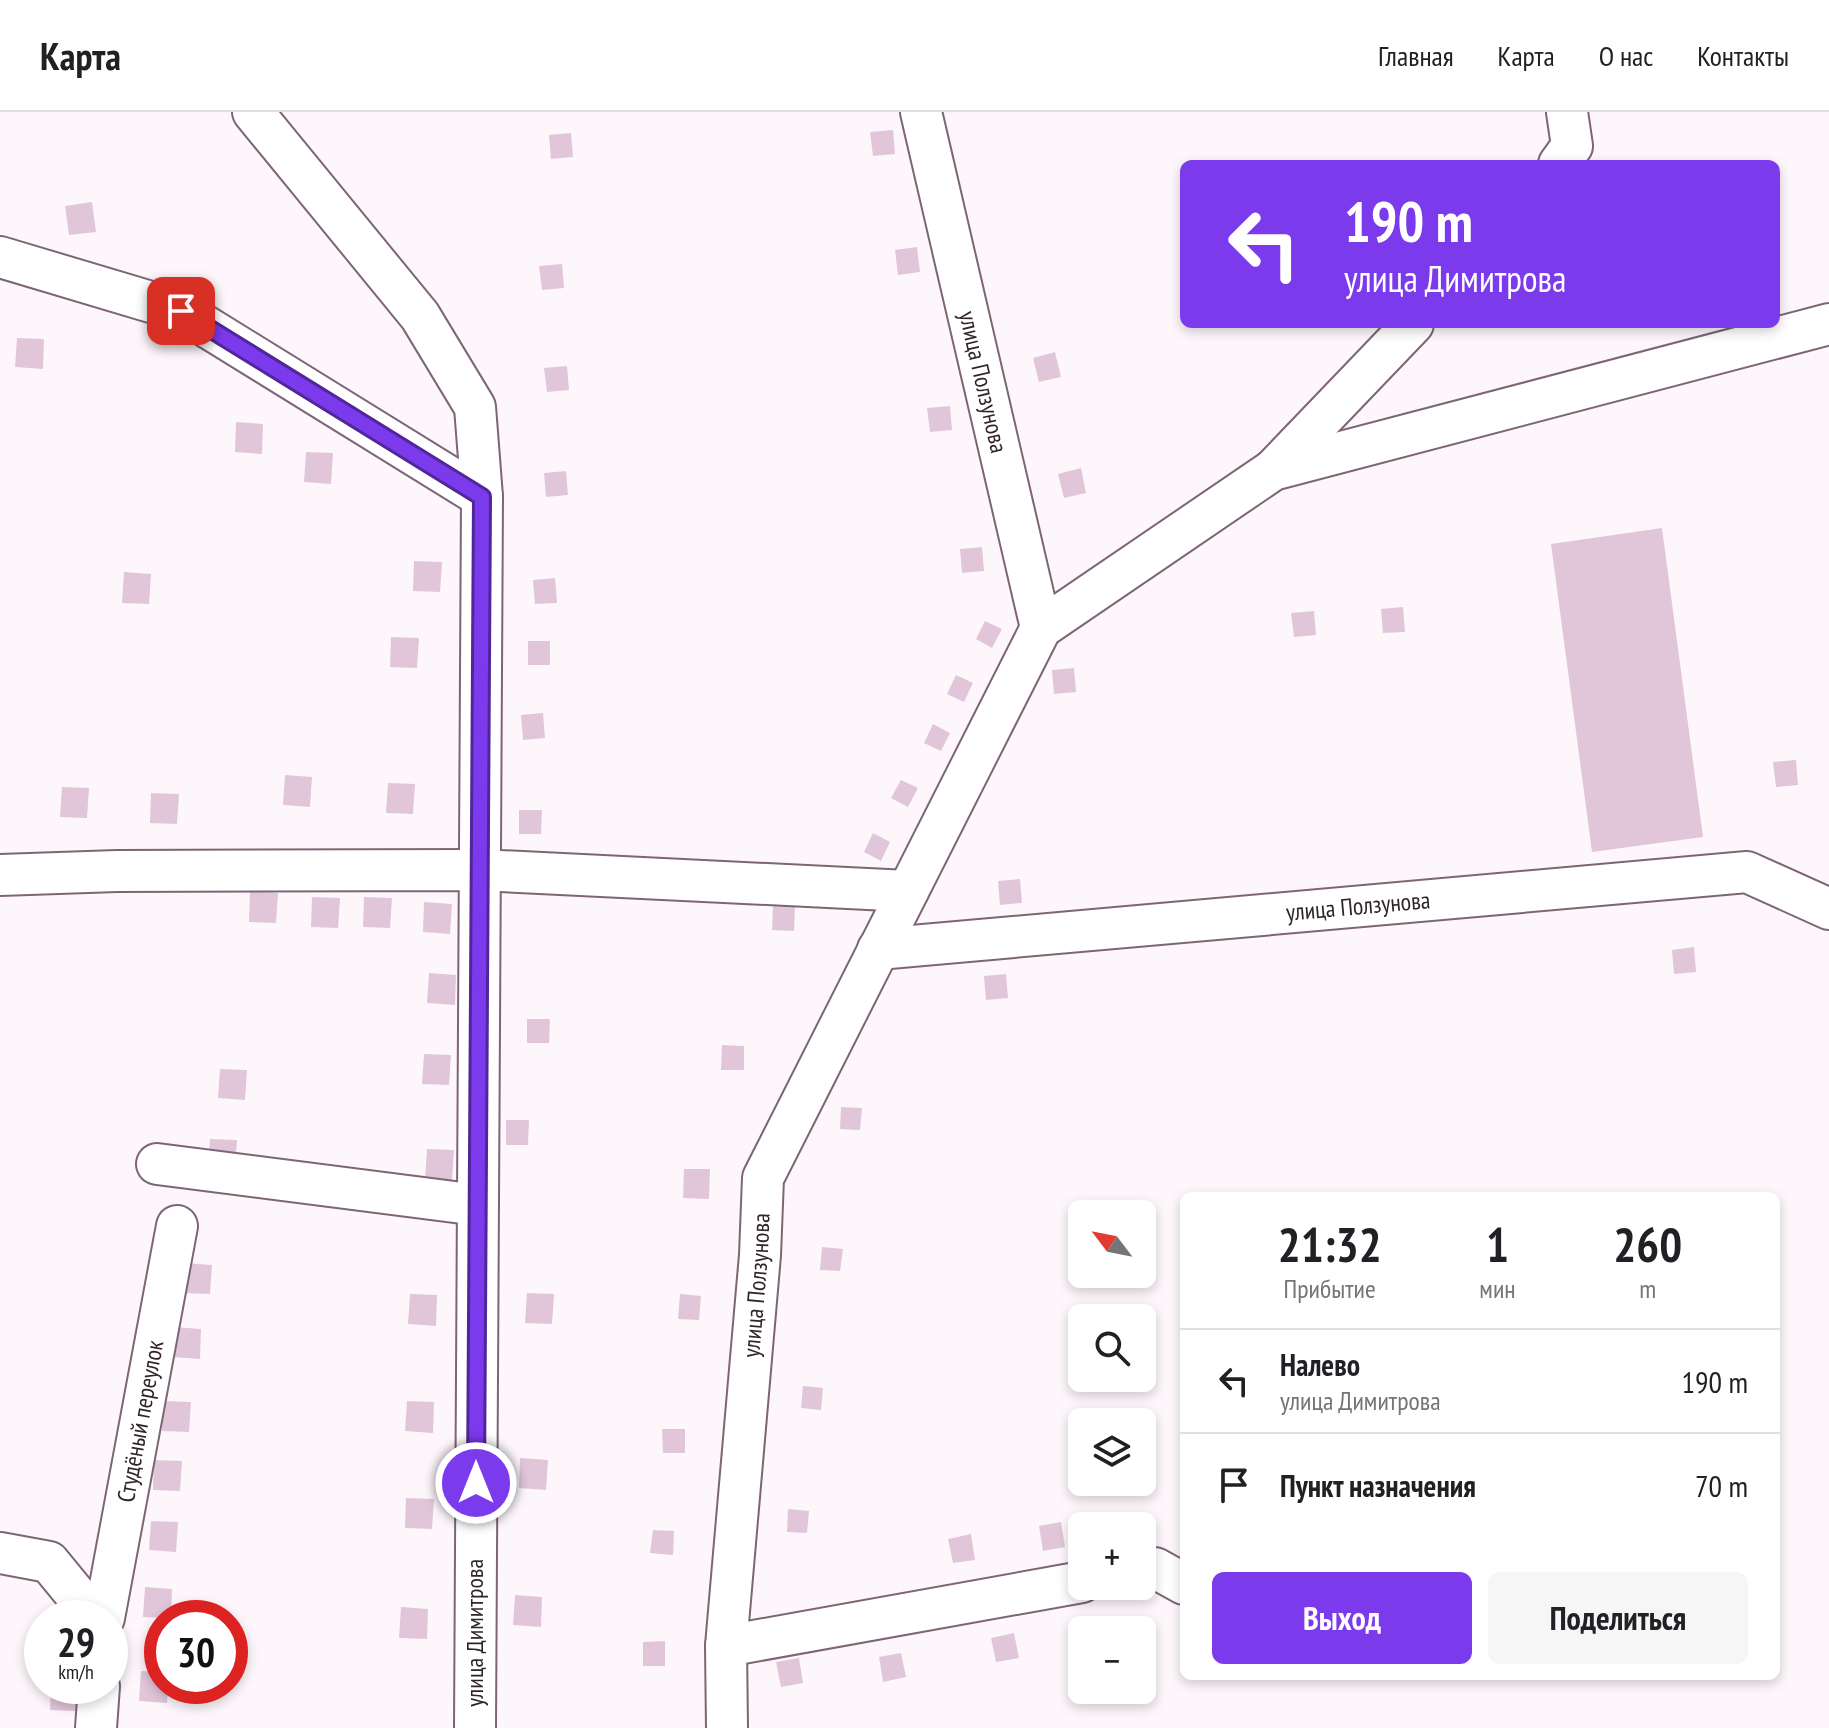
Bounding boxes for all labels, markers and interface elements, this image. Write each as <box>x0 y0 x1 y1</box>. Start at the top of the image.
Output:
text: Карта <box>40 31 121 80</box>
text: Главная <box>1378 37 1454 74</box>
text: Карта <box>1498 37 1555 74</box>
text: О нас <box>1599 37 1653 74</box>
text: Контакты <box>1697 37 1789 74</box>
text: 190 m <box>1344 185 1473 257</box>
icon: left <box>1212 192 1316 296</box>
text: улица Димитрова <box>1344 255 1566 302</box>
pin <box>147 277 215 345</box>
icon: arrive <box>159 289 203 333</box>
street label: улица Ползунова <box>952 308 1015 456</box>
street label: улица Ползунова <box>1285 884 1432 928</box>
north arrow <box>1068 1200 1156 1288</box>
map controls <box>1068 1200 1156 1704</box>
street label: улица Ползунова <box>735 1213 777 1359</box>
text: 21:32 <box>1278 1213 1382 1275</box>
text: 1 <box>1486 1213 1509 1275</box>
text: 260 <box>1613 1213 1682 1275</box>
text: Прибытие <box>1284 1272 1376 1305</box>
text: мин <box>1479 1272 1516 1305</box>
text: m <box>1639 1272 1656 1305</box>
button: search <box>1068 1304 1156 1392</box>
street label: Студёный переулок <box>110 1337 171 1505</box>
text: Налево <box>1280 1345 1360 1384</box>
icon: left <box>1212 1359 1256 1403</box>
text: 190 m <box>1682 1362 1748 1401</box>
text: улица Димитрова <box>1280 1384 1441 1417</box>
button: layers <box>1068 1408 1156 1496</box>
position arrow <box>434 1441 518 1525</box>
icon: arrive <box>1212 1463 1256 1507</box>
text: Пункт назначения <box>1280 1466 1476 1505</box>
text: 70 m <box>1695 1466 1748 1505</box>
button: + <box>1068 1512 1156 1600</box>
street label: улица Димитрова <box>459 1559 490 1707</box>
button: Выход <box>1212 1572 1472 1664</box>
button: Поделиться <box>1488 1572 1748 1664</box>
speed limit sign: 30 <box>144 1600 248 1704</box>
text: 29 <box>57 1616 95 1668</box>
button: − <box>1068 1616 1156 1704</box>
text: km/h <box>58 1659 94 1685</box>

